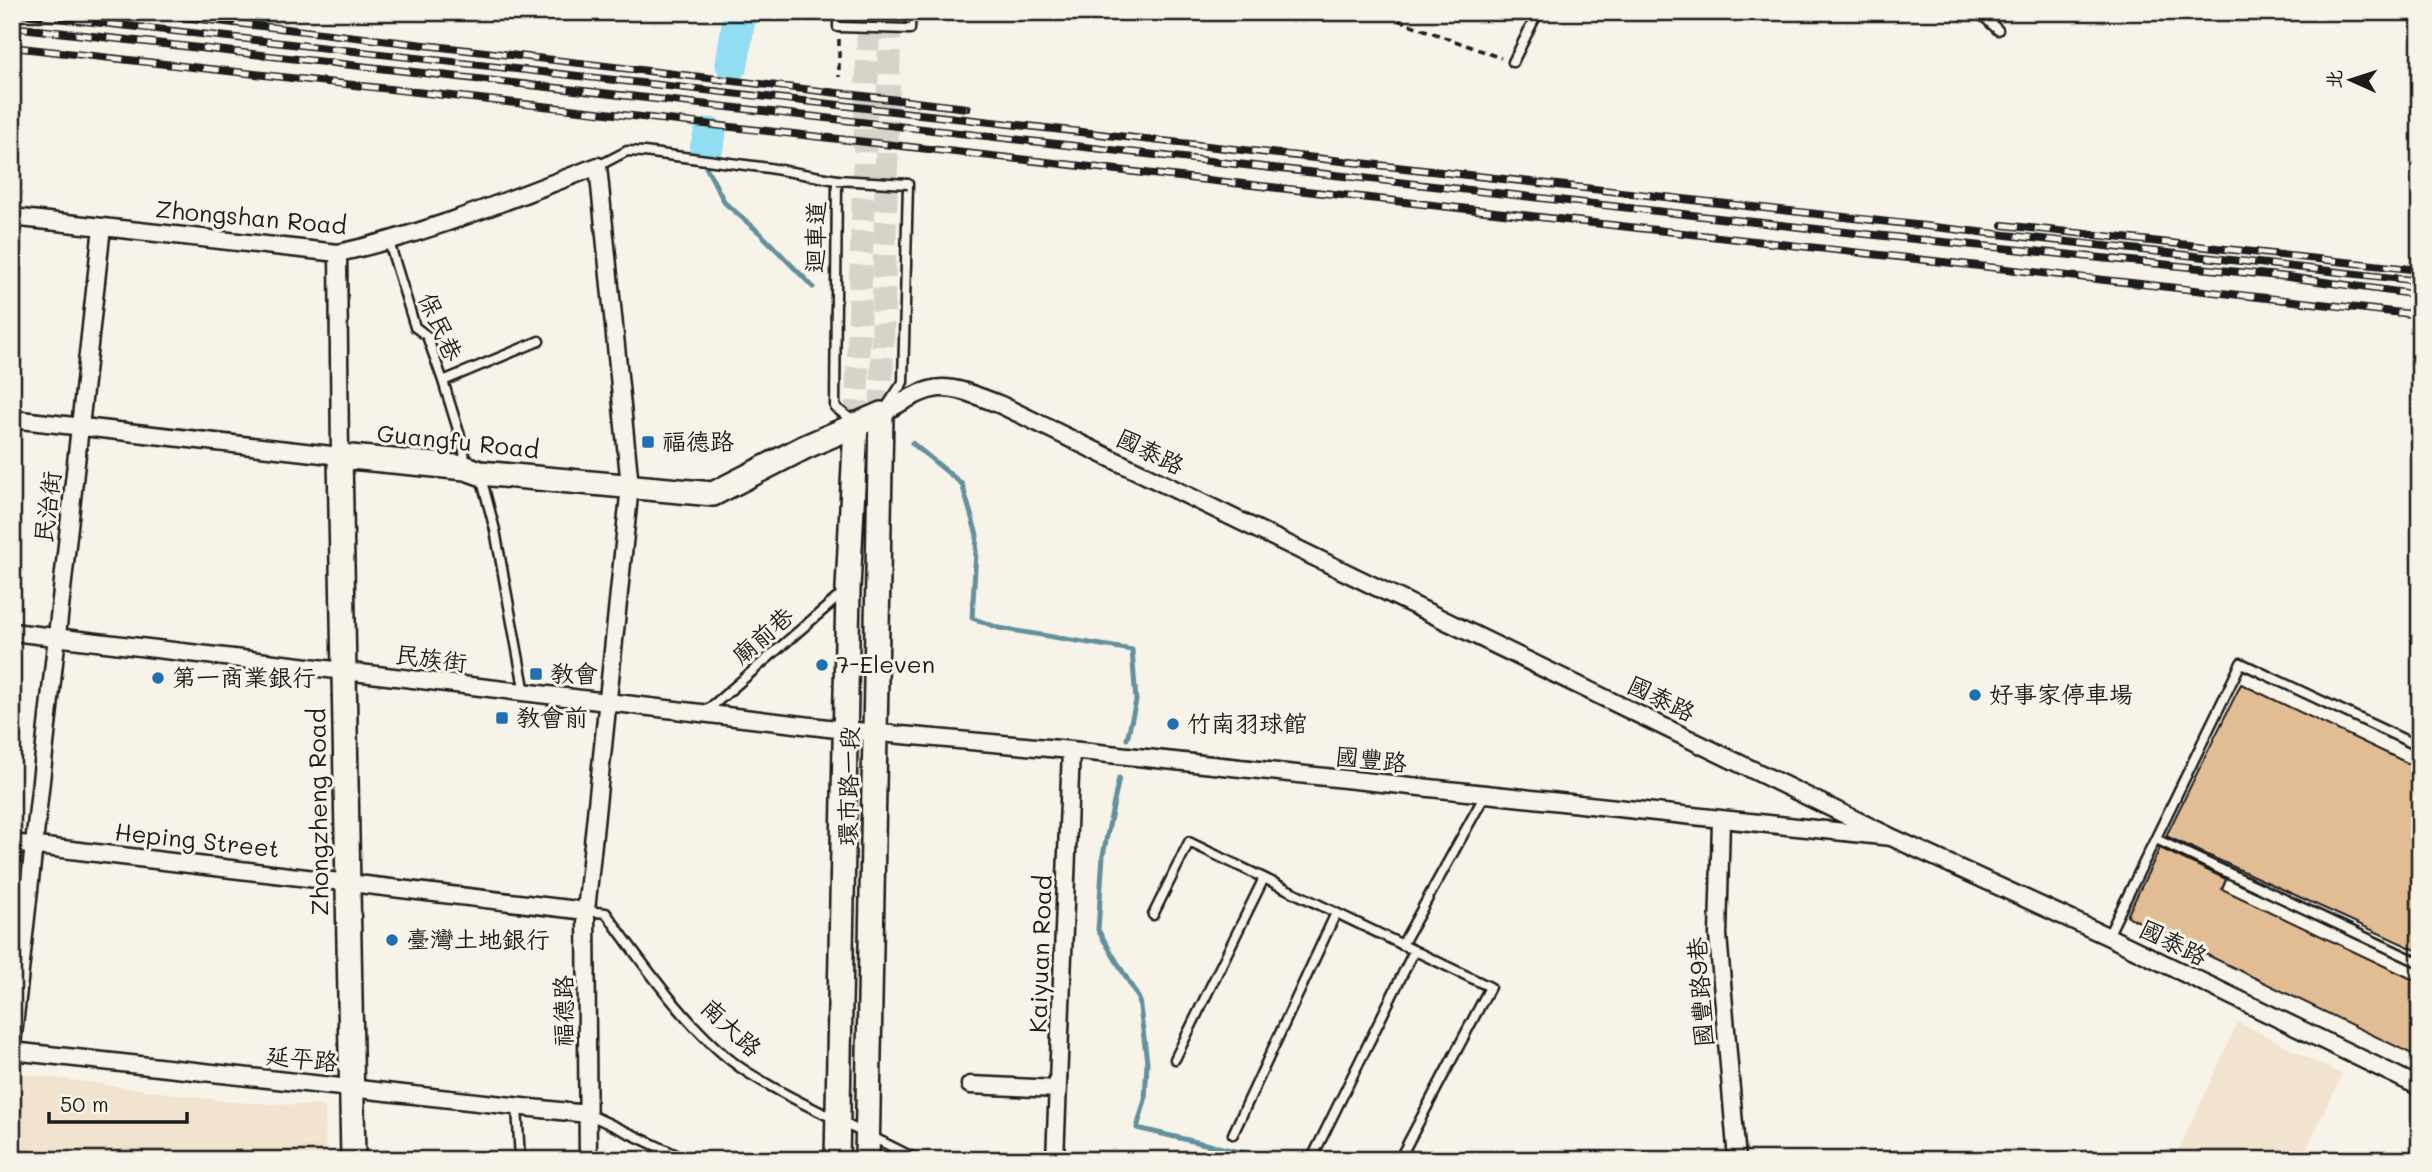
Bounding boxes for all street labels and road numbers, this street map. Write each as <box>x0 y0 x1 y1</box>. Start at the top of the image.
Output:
street label: Zhongshan Road <box>154 193 348 240</box>
street label: 迴車道 <box>798 201 831 273</box>
street label: 保民巷 <box>413 287 470 366</box>
street label: Guangfu Road <box>375 417 541 464</box>
street label: 國泰路 <box>1112 421 1190 480</box>
street label: 民治街 <box>27 469 66 544</box>
street label: 廟前巷 <box>725 600 799 670</box>
street label: 民族街 <box>394 638 469 677</box>
street label: 國泰路 <box>1623 668 1701 727</box>
street label: Zhongzheng Road <box>300 708 335 916</box>
street label: 環市路一段 <box>831 726 864 846</box>
street label: 國豐路 <box>1334 739 1409 778</box>
street label: Heping Street <box>113 815 281 864</box>
street label: Kaiyuan Road <box>1021 874 1058 1034</box>
street label: 國泰路 <box>2135 912 2213 971</box>
street label: 國豐路9巷 <box>1680 936 1719 1048</box>
street label: 福德路 <box>547 975 578 1047</box>
street label: 南大路 <box>695 991 769 1063</box>
street label: 延平路 <box>265 1038 340 1077</box>

